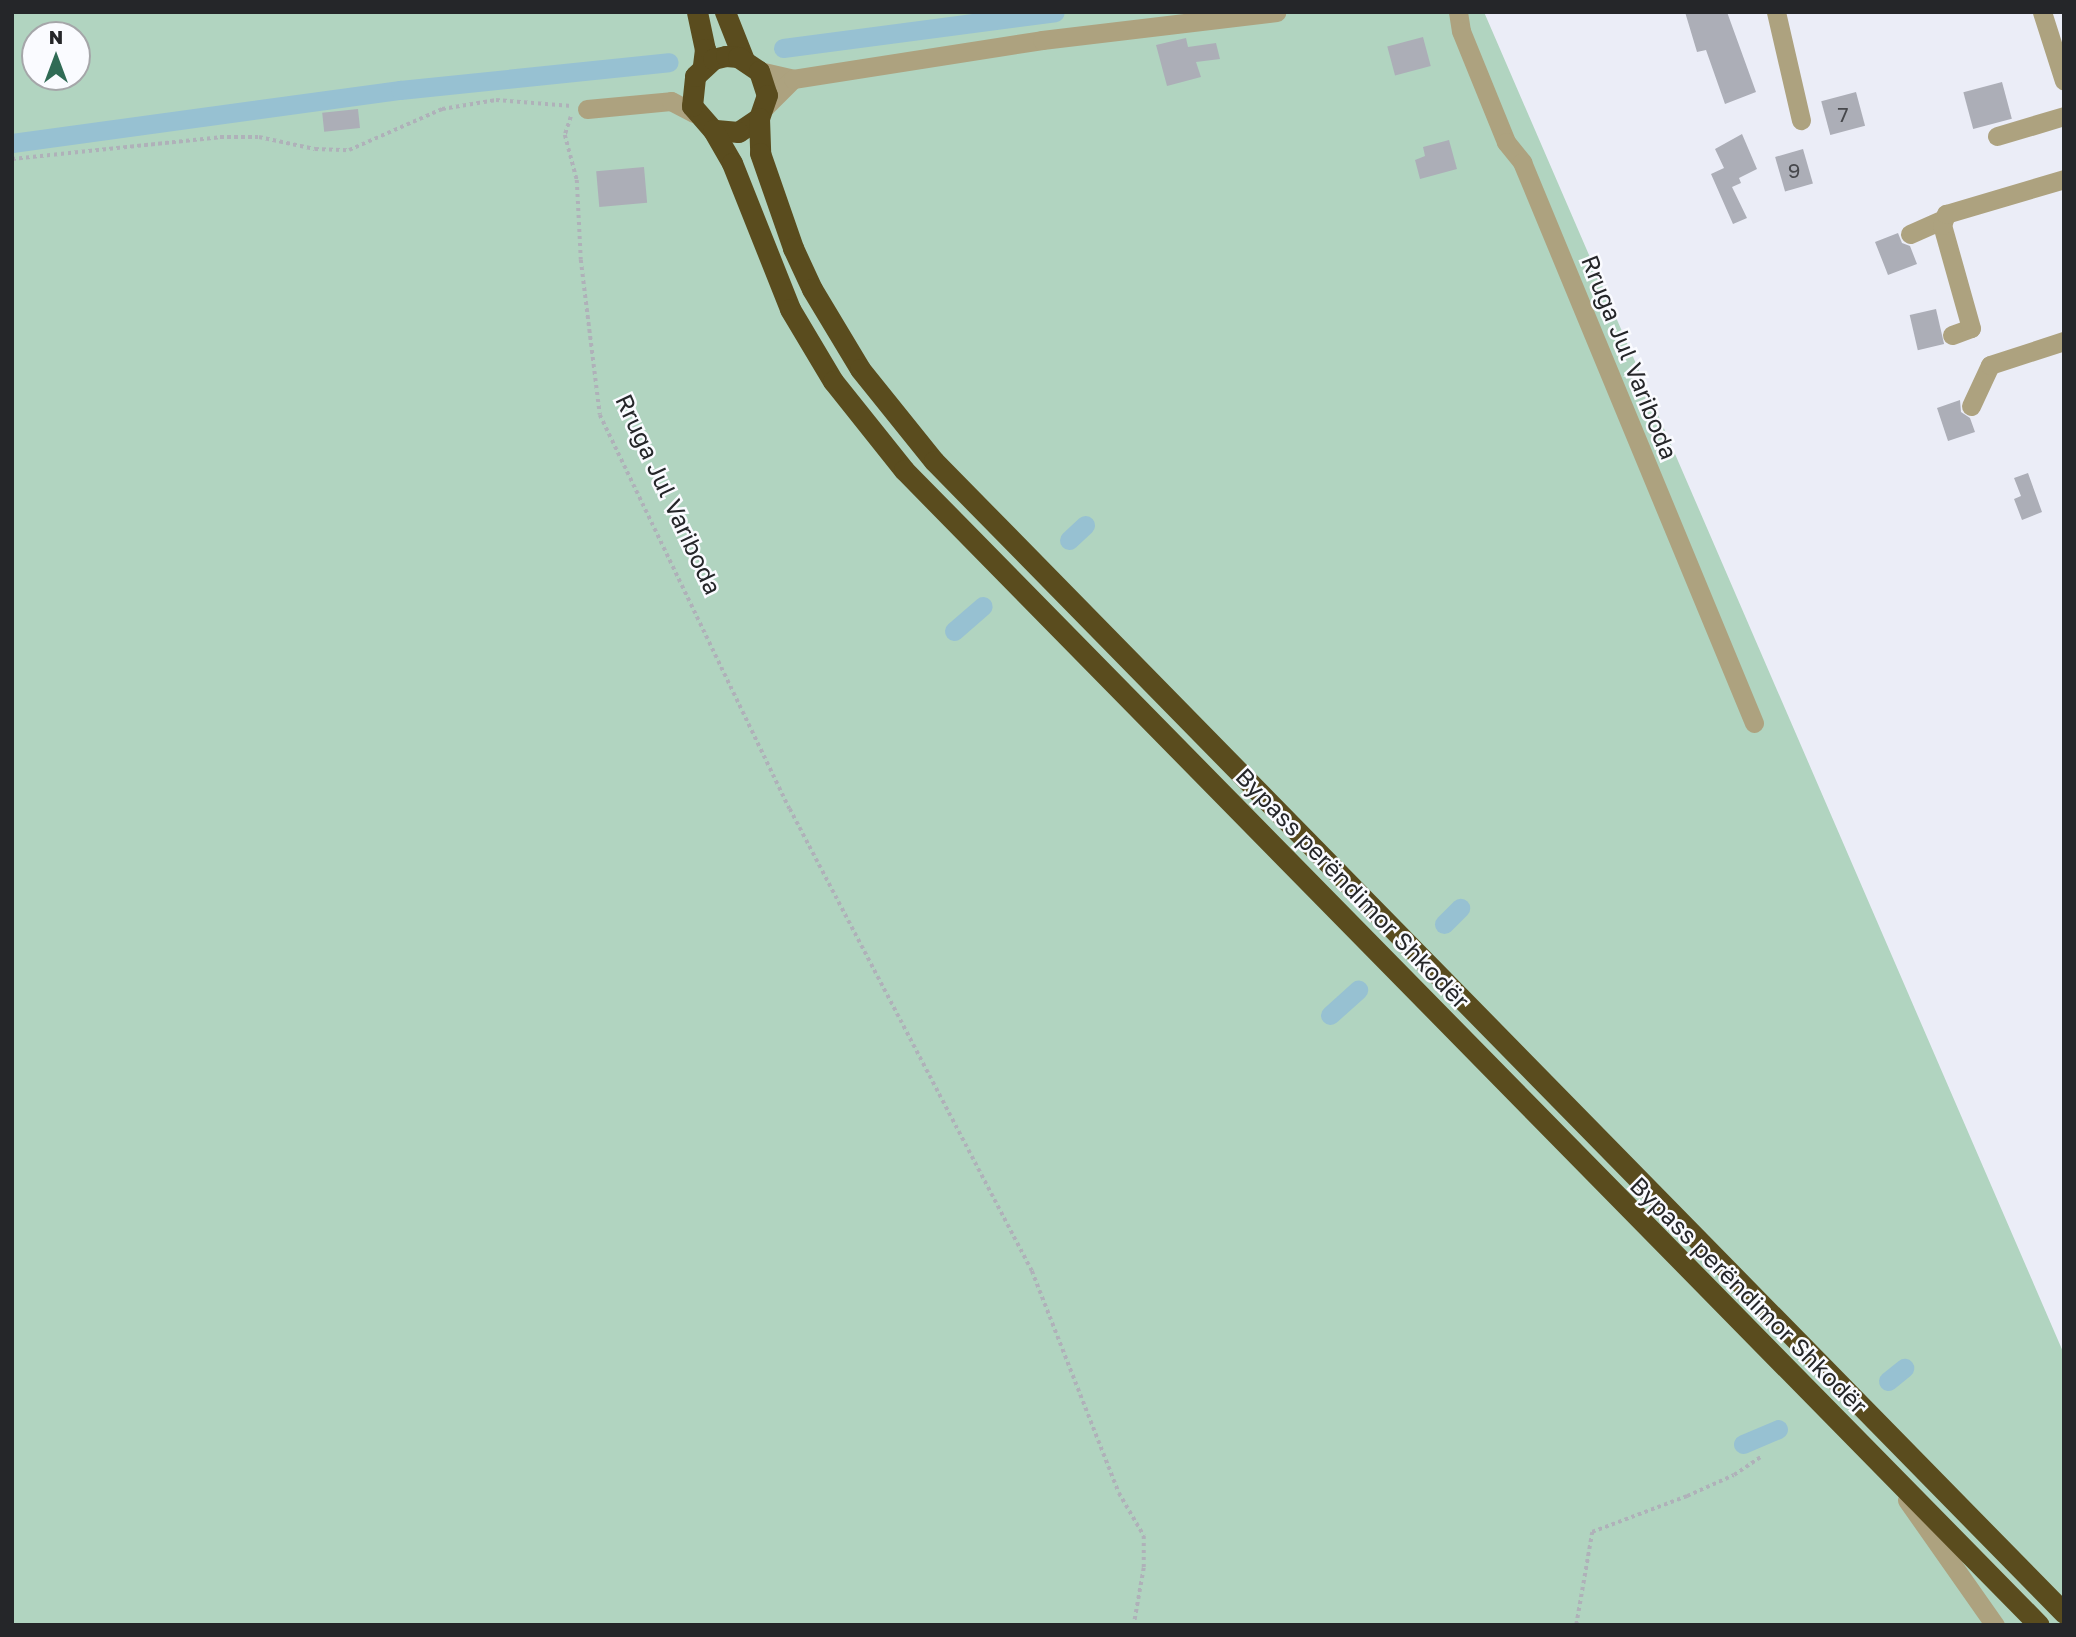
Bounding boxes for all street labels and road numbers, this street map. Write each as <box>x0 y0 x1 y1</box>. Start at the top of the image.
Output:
street label: Rruga Jul Variboda <box>1576 251 1684 463</box>
street label: Rruga Jul Variboda <box>610 389 728 599</box>
street label: Bypass perëndimor Shkodër <box>1230 762 1476 1014</box>
street label: Bypass perëndimor Shkodër <box>1624 1170 1874 1420</box>

